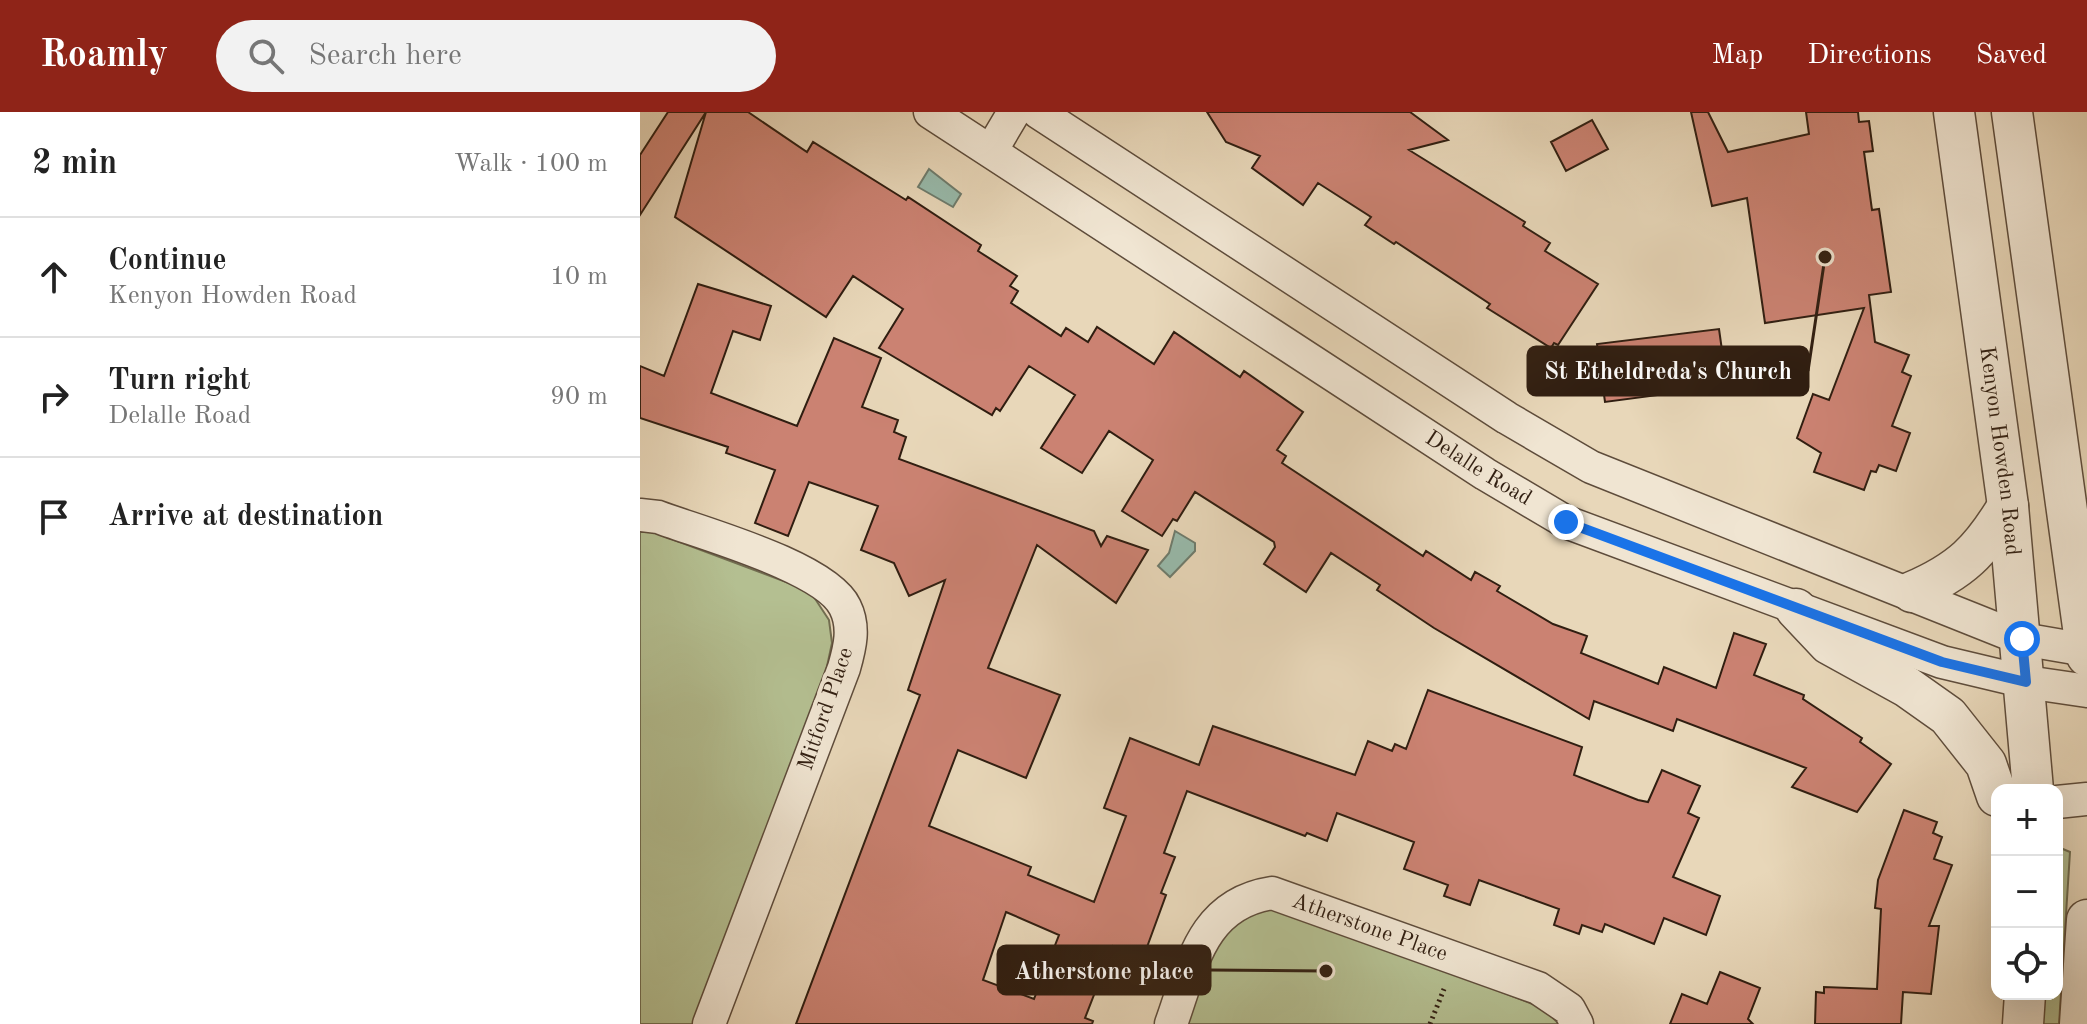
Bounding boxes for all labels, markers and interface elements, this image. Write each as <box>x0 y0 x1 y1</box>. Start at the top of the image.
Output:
search box <box>216 20 776 92</box>
icon: search <box>244 34 288 78</box>
text: Roamly <box>40 37 168 75</box>
text: Search here <box>308 41 462 71</box>
text: Map <box>1711 42 1763 70</box>
text: Directions <box>1807 42 1932 70</box>
text: Saved <box>1976 42 2047 70</box>
text: 2 min <box>32 147 117 181</box>
text: Walk · 100 m <box>454 151 608 177</box>
text: Continue <box>108 246 227 276</box>
icon: ahead <box>32 255 76 299</box>
text: 10 m <box>550 264 608 290</box>
text: Kenyon Howden Road <box>108 283 357 309</box>
street label: Kenyon Howden Road <box>1975 345 2023 557</box>
callout: St Etheldreda's Church <box>1528 347 1808 395</box>
text: St Etheldreda's Church <box>1544 361 1792 385</box>
text: Turn right <box>108 366 250 396</box>
icon: right <box>32 375 76 419</box>
text: 90 m <box>550 384 608 410</box>
text: Delalle Road <box>108 403 251 429</box>
street label: Delalle Road <box>1421 427 1535 510</box>
icon: arrive <box>32 495 76 539</box>
text: Arrive at destination <box>108 502 383 532</box>
route end <box>1548 504 1584 540</box>
route start <box>2004 621 2040 657</box>
street label: Mitford Place <box>795 645 857 773</box>
map controls <box>1991 784 2063 1000</box>
button: + <box>1991 784 2063 856</box>
button: − <box>1991 856 2063 928</box>
street label: Atherstone Place <box>1289 890 1450 966</box>
button: locate <box>1991 928 2063 1000</box>
callout: Atherstone place <box>998 946 1210 994</box>
text: Atherstone place <box>1014 961 1194 985</box>

